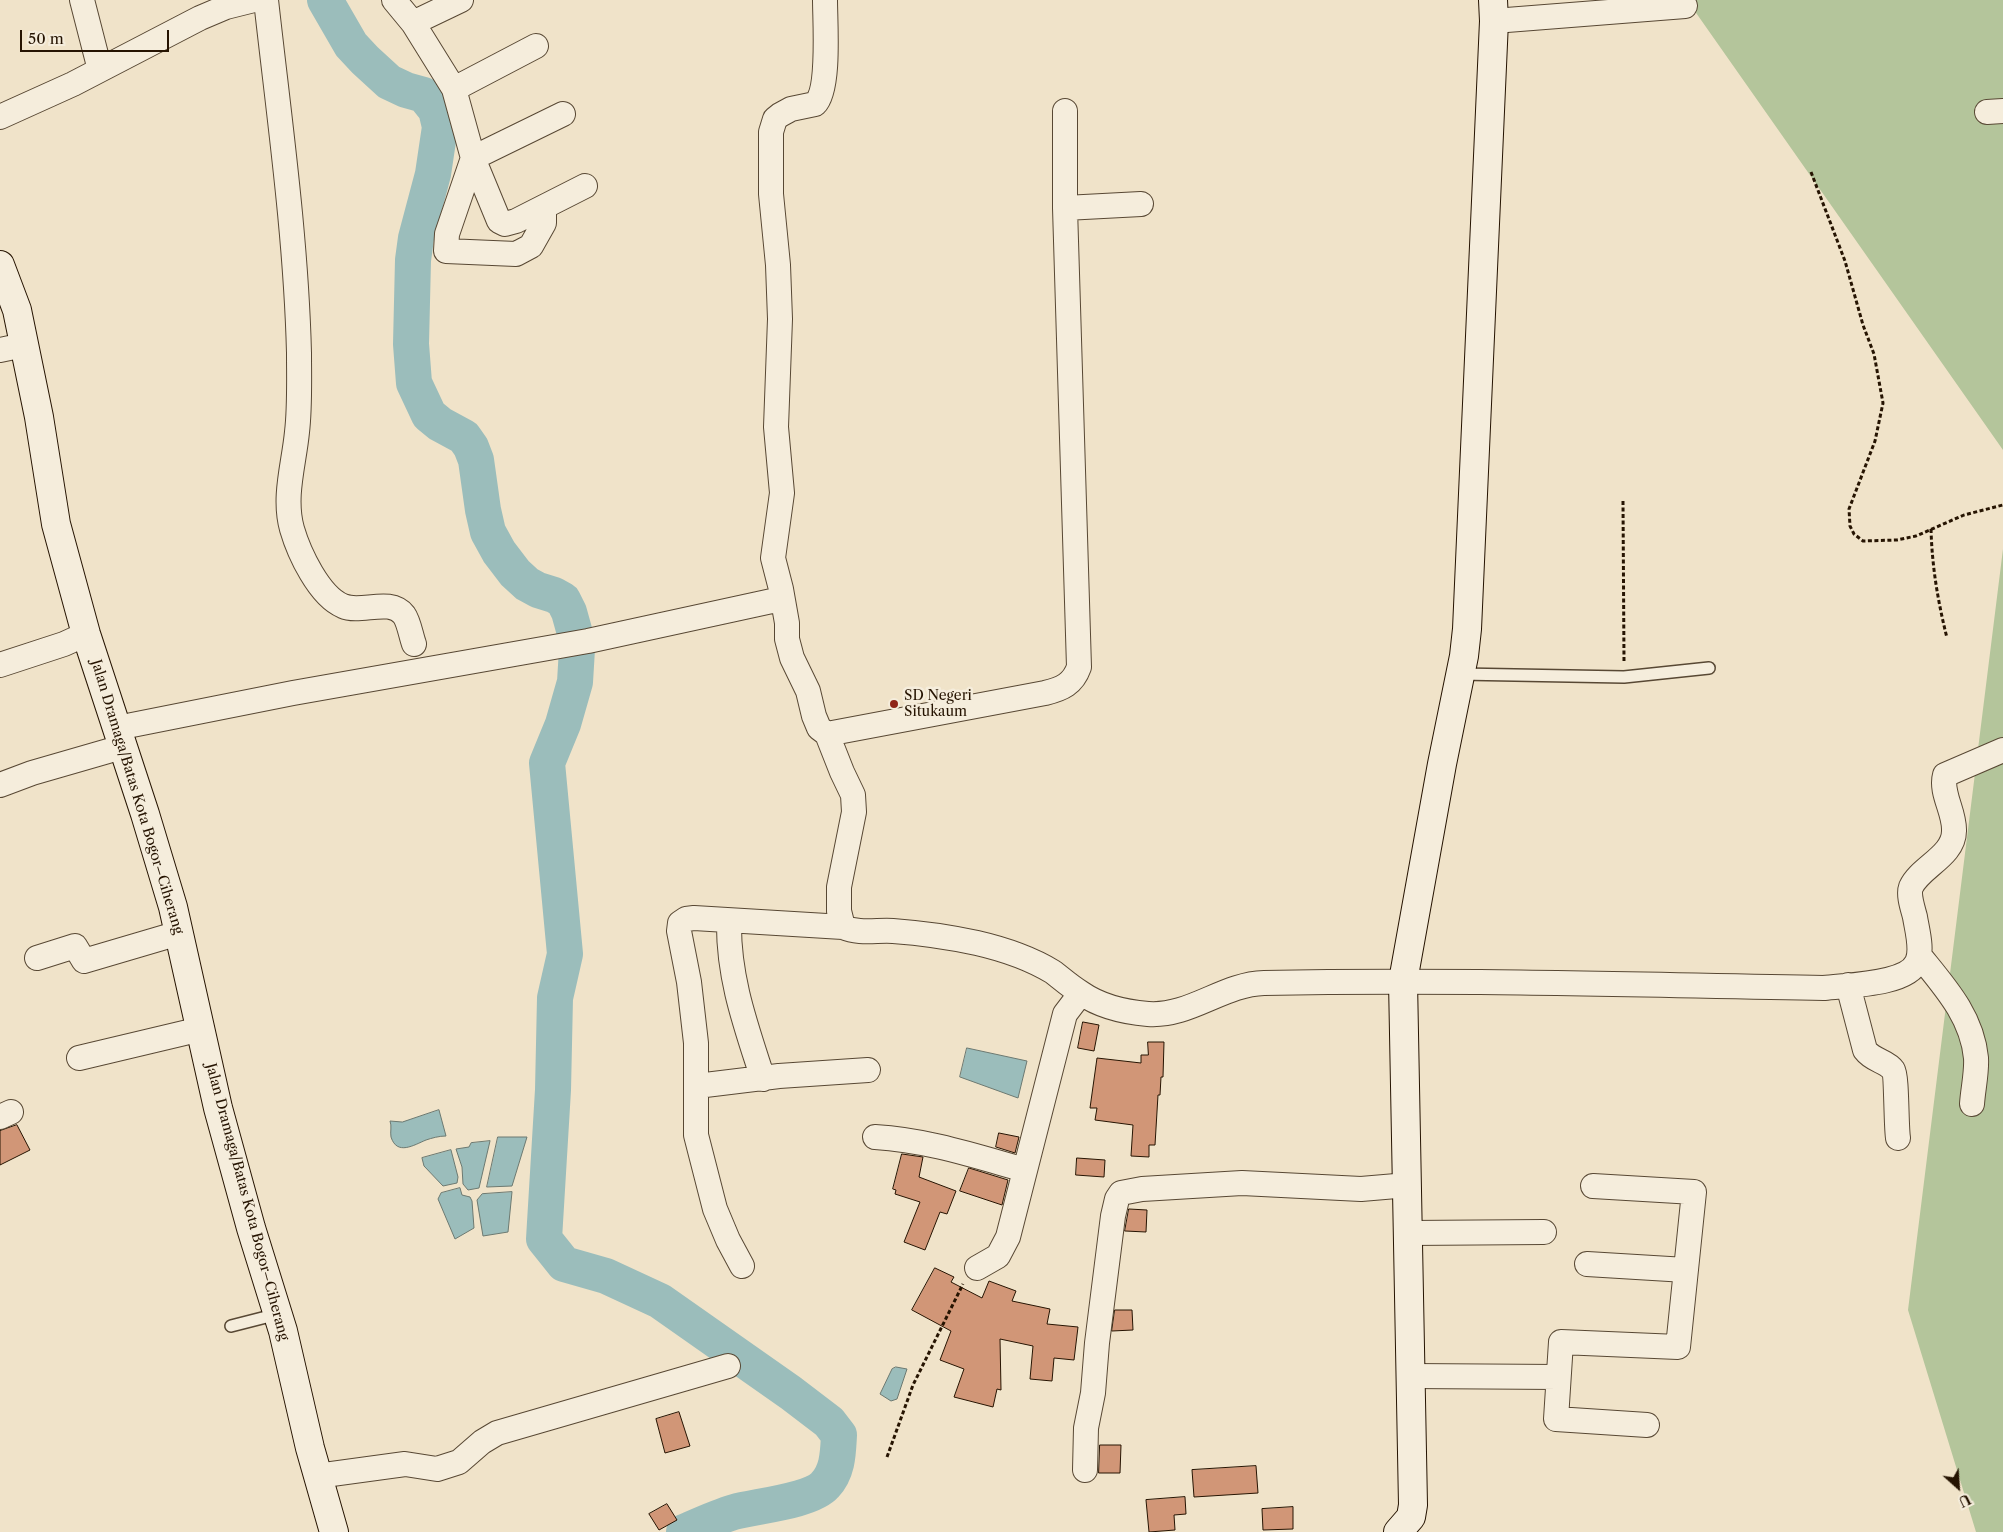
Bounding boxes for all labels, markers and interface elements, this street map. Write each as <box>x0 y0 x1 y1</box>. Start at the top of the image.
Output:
scale bar <box>22 20 171 52</box>
text: 50 m <box>28 29 64 48</box>
street label: Jalan Dramaga/Batas Kota Bogor–Ciherang <box>87 658 187 936</box>
place label: SD Negeri Situkaum <box>904 688 972 720</box>
marker: SD Negeri Situkaum <box>888 698 900 710</box>
street label: Jalan Dramaga/Batas Kota Bogor–Ciherang <box>202 1062 292 1342</box>
north arrow <box>1933 1462 1983 1512</box>
text: U <box>1956 1490 1974 1511</box>

